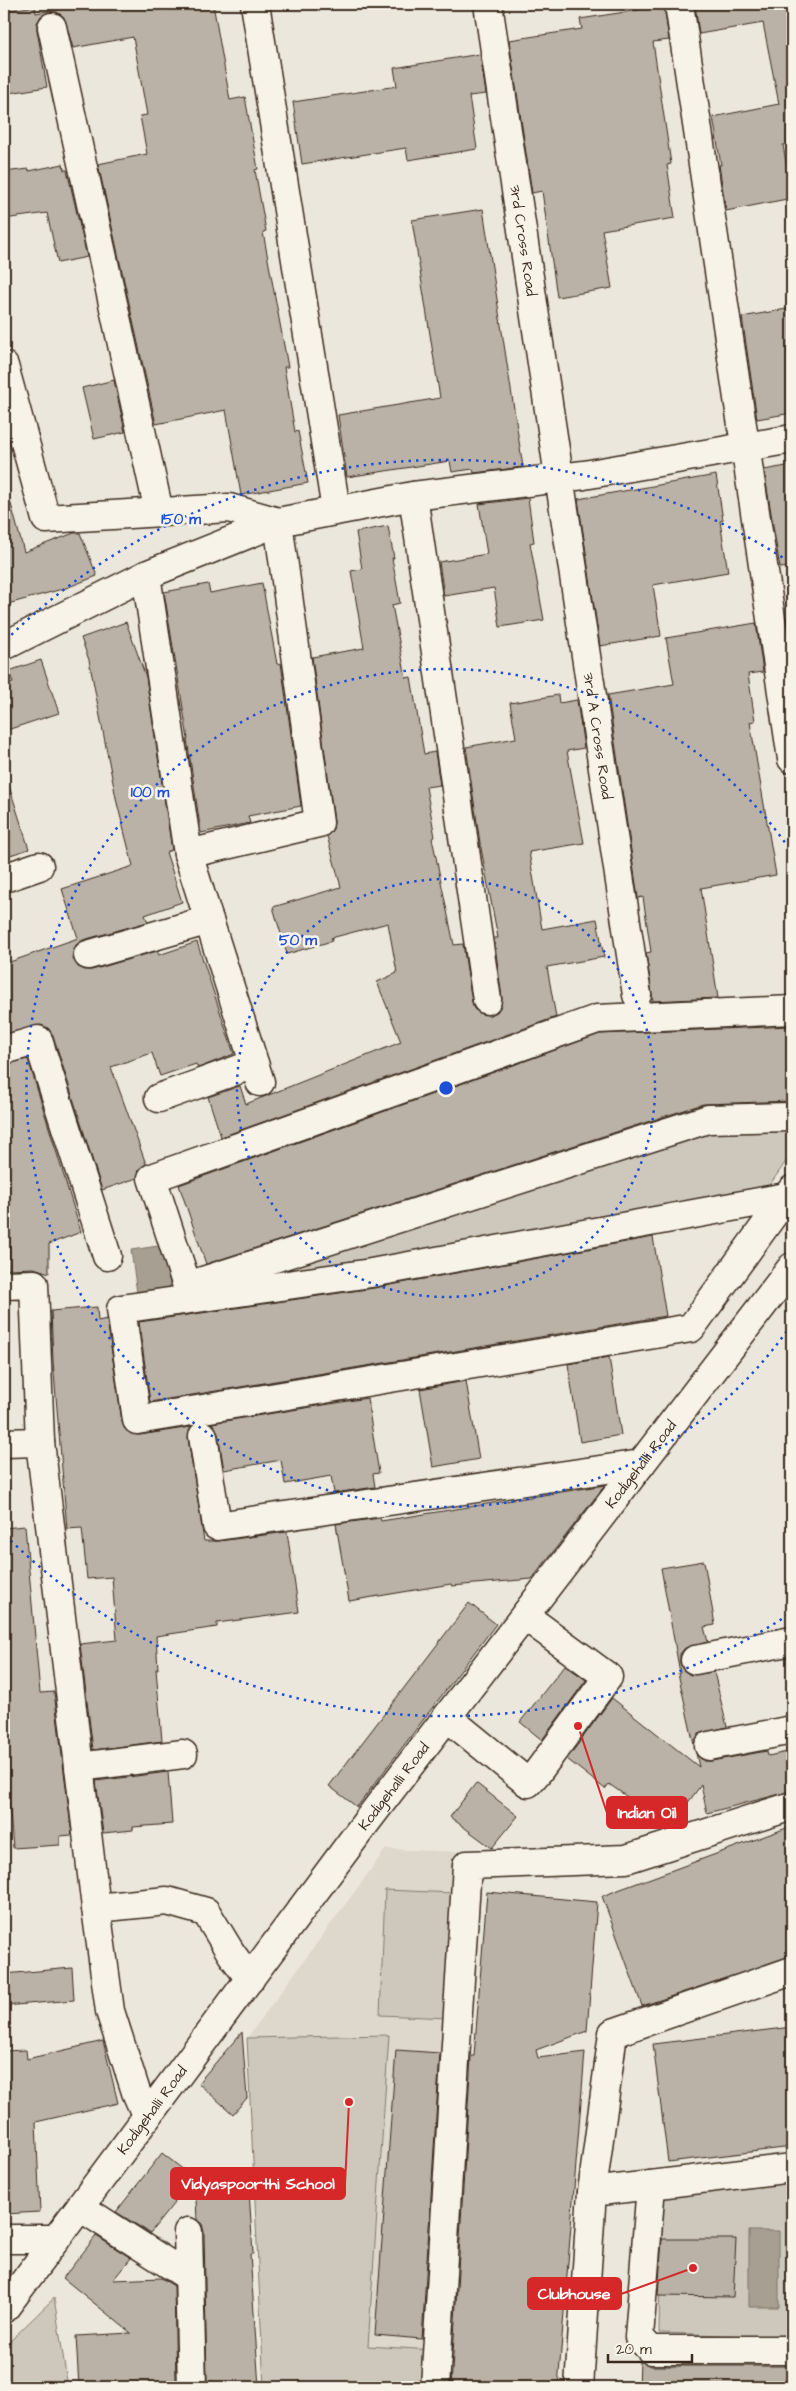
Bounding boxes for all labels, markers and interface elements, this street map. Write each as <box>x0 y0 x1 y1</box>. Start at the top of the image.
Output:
street label: 3rd Cross Road <box>504 183 542 298</box>
text: 150 m <box>161 509 201 530</box>
street label: 3rd A Cross Road <box>578 671 617 801</box>
text: 100 m <box>131 782 170 803</box>
text: 50 m <box>279 930 317 951</box>
centre of rings <box>437 1079 455 1097</box>
street label: Kodigehalli Road <box>601 1416 682 1513</box>
street label: Kodigehalli Road <box>353 1738 435 1835</box>
callout: Indian Oil <box>607 1797 687 1828</box>
text: Indian Oil <box>617 1802 677 1824</box>
street label: Kodigehalli Road <box>112 2061 193 2159</box>
callout: Vidyaspoorthi School <box>171 2168 345 2199</box>
text: Vidyaspoorthi School <box>180 2173 335 2196</box>
callout: Clubhouse <box>528 2278 621 2309</box>
text: Clubhouse <box>538 2283 611 2305</box>
scale bar <box>608 2331 692 2363</box>
text: 20 m <box>616 2339 652 2360</box>

